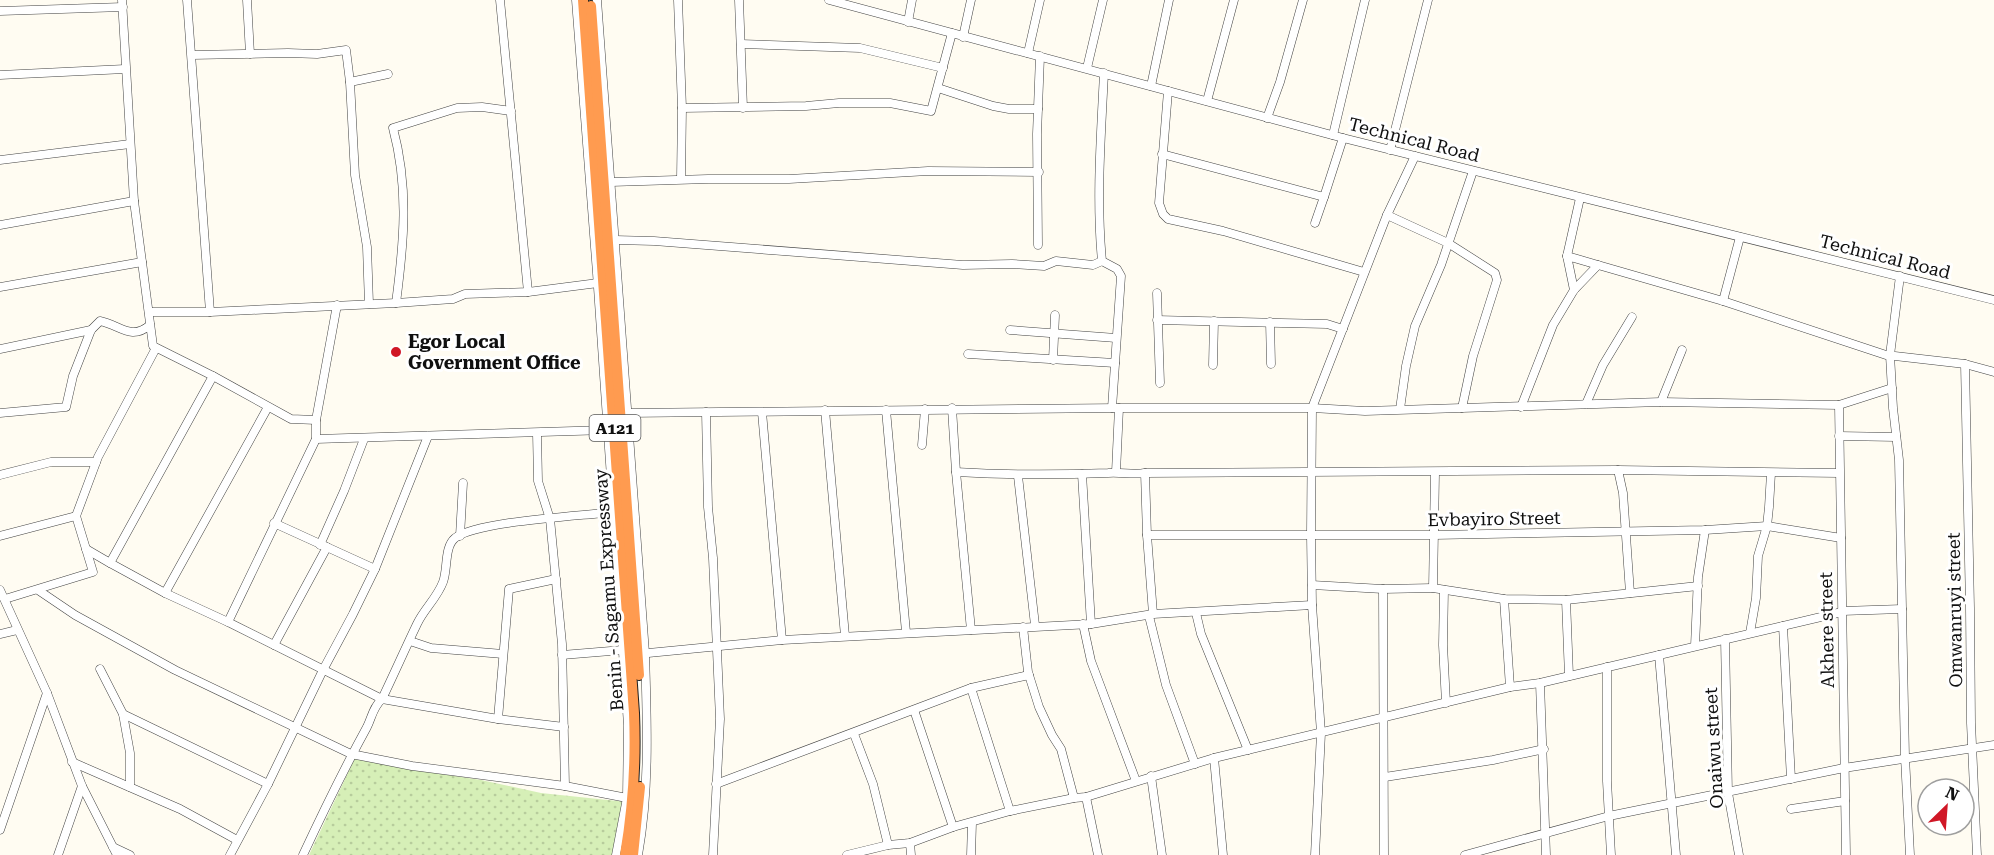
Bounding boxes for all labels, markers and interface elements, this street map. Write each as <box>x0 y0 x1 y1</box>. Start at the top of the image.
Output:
street label: Technical Road <box>1347 113 1482 166</box>
street label: Technical Road <box>1818 230 1953 283</box>
place label: Egor Local Government Office <box>408 331 581 373</box>
marker: Egor Local Government Office <box>389 345 403 359</box>
road number: A121 <box>590 415 640 441</box>
street label: Benin - Sagamu Expressway <box>590 468 627 712</box>
street label: Evbayiro Street <box>1427 507 1561 530</box>
street label: Omwanruyi street <box>1943 532 1966 688</box>
street label: Akhere street <box>1815 572 1838 688</box>
street label: Onaiwu street <box>1700 687 1727 809</box>
north arrow <box>1916 777 1976 837</box>
text: N <box>1943 783 1962 805</box>

